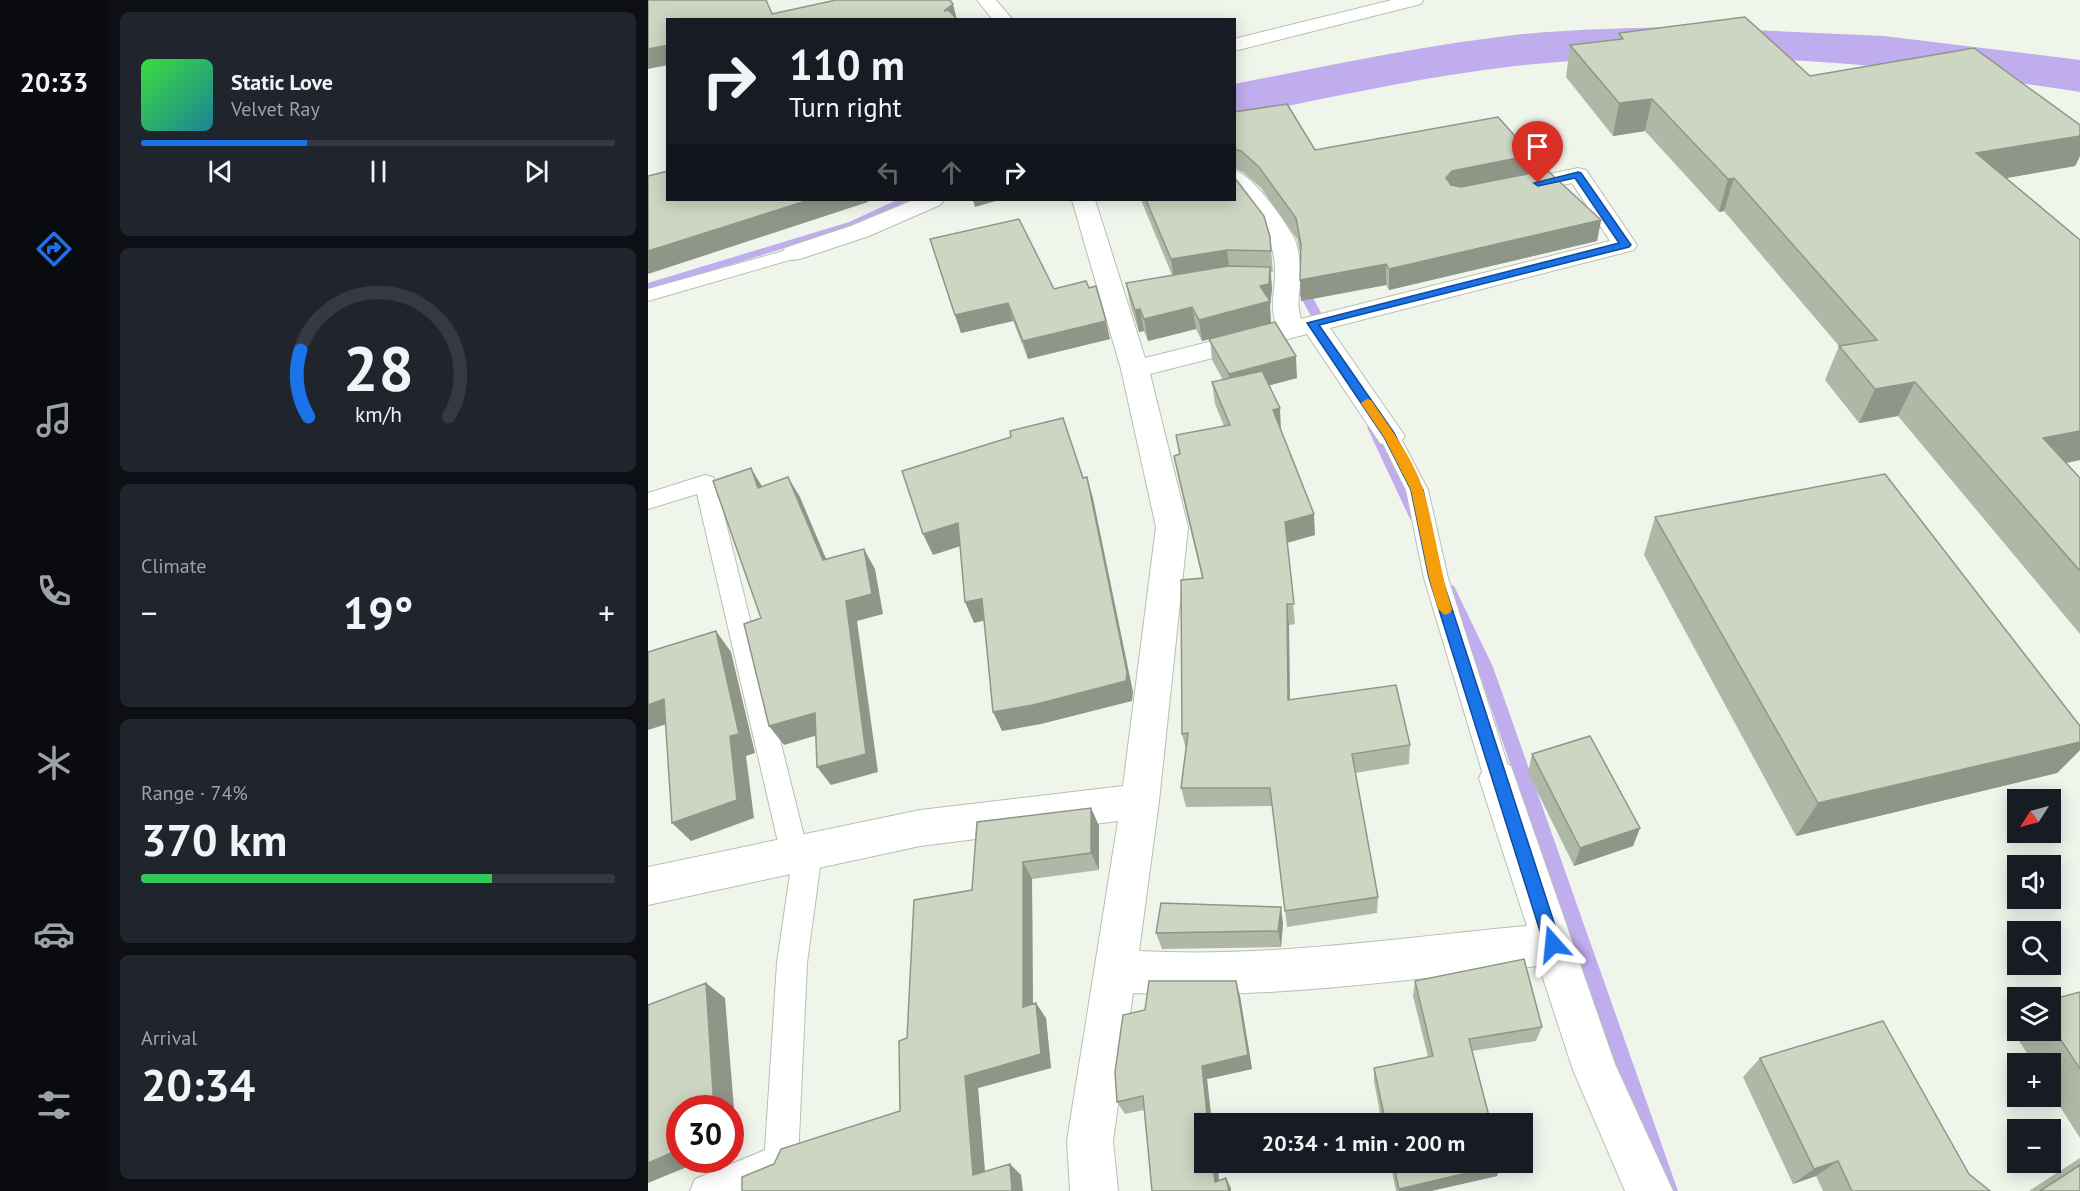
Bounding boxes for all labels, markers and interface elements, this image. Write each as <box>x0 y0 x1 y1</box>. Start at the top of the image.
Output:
text: 110 m <box>789 37 905 92</box>
icon: right <box>690 42 768 120</box>
text: 20:33 <box>20 65 88 99</box>
text: Static Love <box>231 68 333 96</box>
text: Turn right <box>789 90 902 124</box>
text: Velvet Ray <box>231 96 320 122</box>
pin <box>1512 121 1563 183</box>
icon: arrive <box>1521 130 1554 163</box>
icon: previous <box>204 155 237 188</box>
icon: pause <box>362 155 395 188</box>
icon: next <box>520 155 553 188</box>
icon: left <box>872 156 905 189</box>
icon: ahead <box>935 156 968 189</box>
icon: right <box>998 156 1031 189</box>
icon: directions <box>33 228 75 270</box>
text: 28 <box>343 327 413 408</box>
icon: music <box>33 399 75 441</box>
text: km/h <box>354 400 401 428</box>
text: Climate <box>141 553 207 579</box>
icon: phone <box>33 570 75 612</box>
text: 19° <box>343 583 413 641</box>
text: − <box>141 591 158 634</box>
text: + <box>598 591 615 634</box>
icon: climate <box>33 742 75 784</box>
text: Range · 74% <box>141 780 248 806</box>
north arrow <box>2007 789 2061 843</box>
map controls <box>2007 789 2061 1173</box>
text: 370 km <box>141 810 287 868</box>
button: sound <box>2007 855 2061 909</box>
position arrow <box>1521 912 1585 976</box>
icon: car <box>33 913 75 955</box>
button: search <box>2007 921 2061 975</box>
button: layers <box>2007 987 2061 1041</box>
text: Arrival <box>141 1025 197 1051</box>
button: + <box>2007 1053 2061 1107</box>
text: 20:34 <box>141 1055 255 1113</box>
icon: filters <box>33 1084 75 1126</box>
speed limit sign: 30 <box>666 1095 744 1173</box>
button: − <box>2007 1119 2061 1173</box>
text: 20:34 · 1 min · 200 m <box>1262 1129 1465 1157</box>

